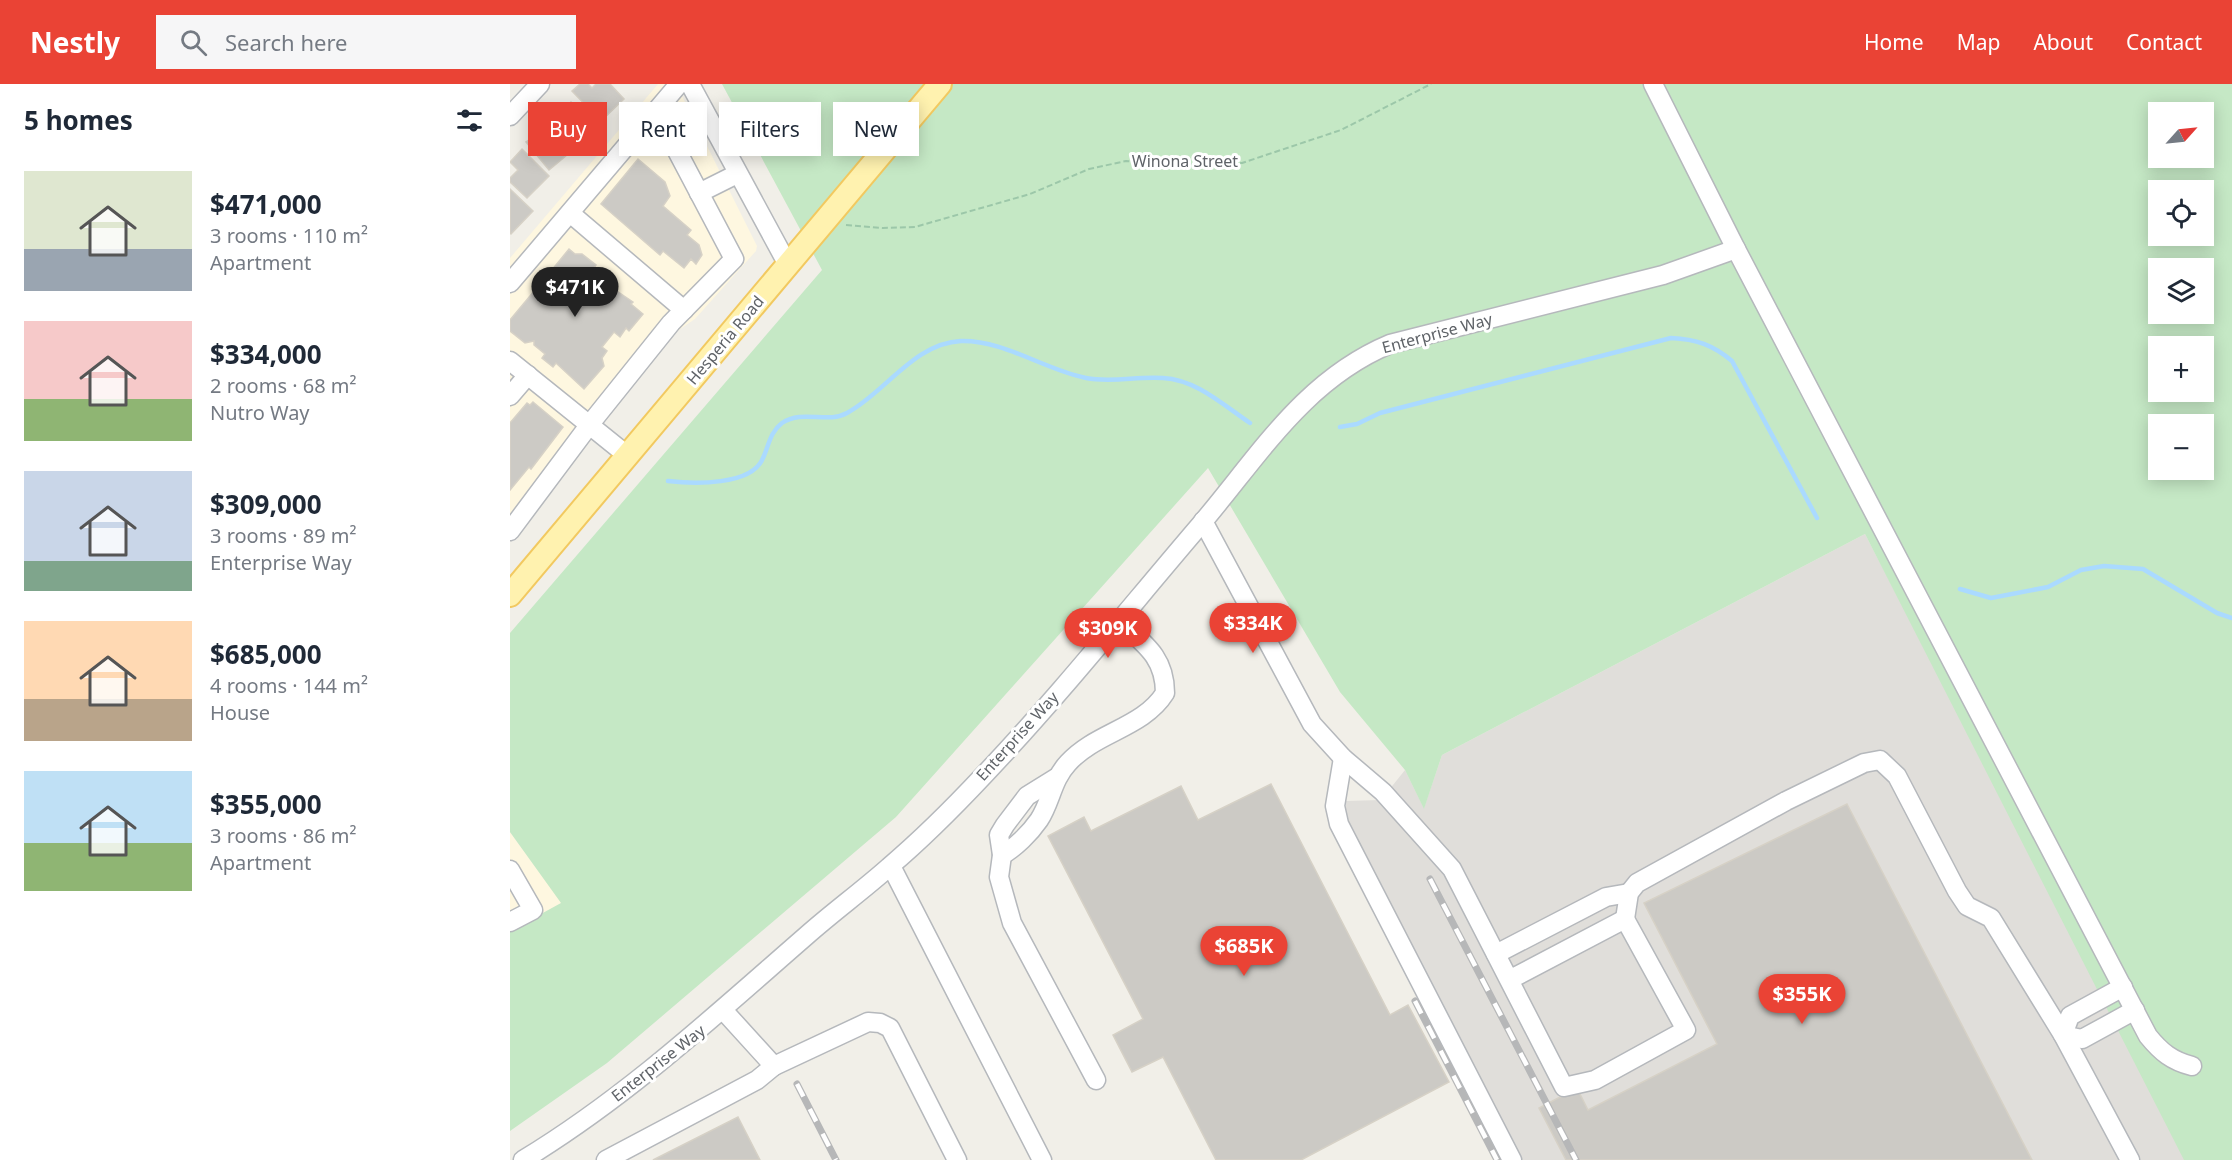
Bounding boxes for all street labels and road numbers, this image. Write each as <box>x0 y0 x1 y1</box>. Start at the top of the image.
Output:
street label: Winona Street <box>1132 150 1238 172</box>
street label: Hesperia Road <box>681 291 769 389</box>
street label: Enterprise Way <box>1379 307 1495 358</box>
street label: Enterprise Way <box>971 686 1064 785</box>
street label: Enterprise Way <box>607 1019 710 1107</box>

